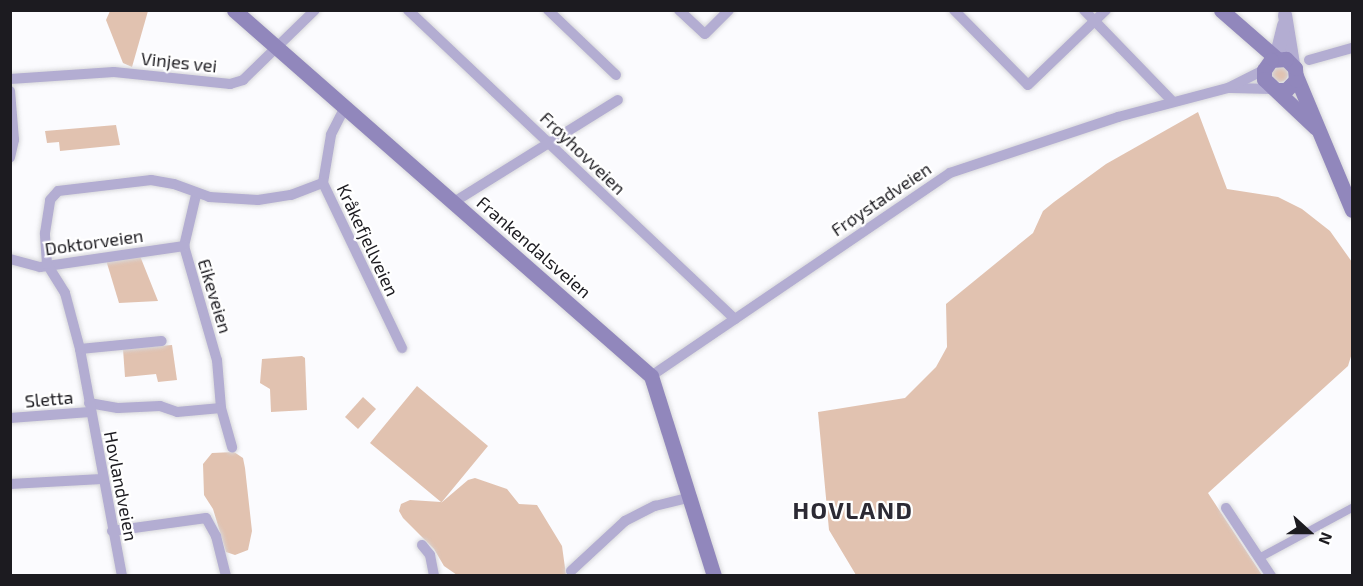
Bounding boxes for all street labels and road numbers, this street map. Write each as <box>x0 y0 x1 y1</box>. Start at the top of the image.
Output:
street label: Vinjes vei <box>140 47 218 77</box>
street label: Frøyhovveien <box>536 107 630 199</box>
street label: Frøystadveien <box>827 158 935 240</box>
street label: Kråkefjellveien <box>333 180 403 300</box>
street label: Frankendalsveien <box>472 192 596 302</box>
street label: Doktorveien <box>43 224 145 260</box>
street label: Eikeveien <box>193 256 237 336</box>
street label: Sletta <box>24 386 74 412</box>
street label: Hovlandveien <box>100 429 142 543</box>

